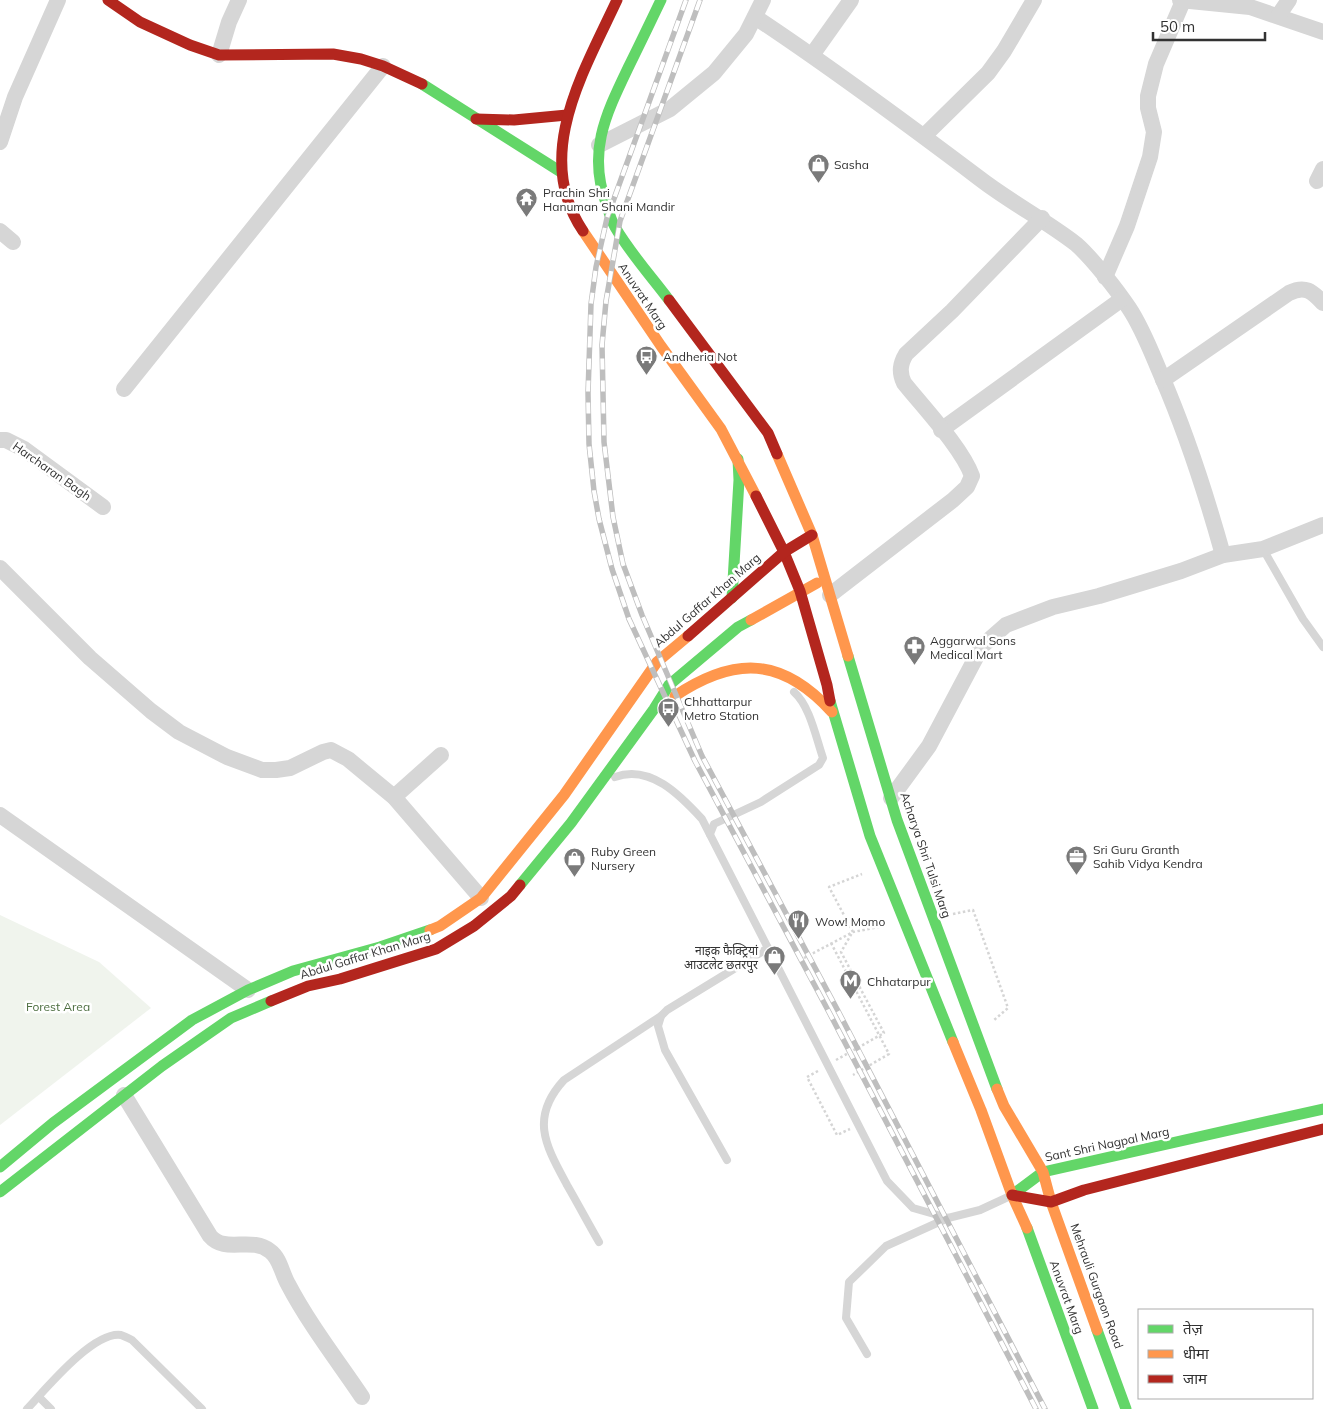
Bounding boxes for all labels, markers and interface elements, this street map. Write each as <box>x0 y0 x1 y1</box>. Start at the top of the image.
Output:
scale bar <box>1153 10 1266 42</box>
text: 50 m <box>1160 17 1195 36</box>
shop icon: Sasha <box>806 152 830 183</box>
place label: Sasha <box>834 157 869 172</box>
place label: Prachin Shri Hanuman Shani Mandir <box>543 185 676 214</box>
temple icon: Prachin Shri Hanuman Shani Mandir <box>515 187 539 218</box>
street label: Anuvrat Marg <box>615 260 671 332</box>
bus stop icon: Andheria Not <box>635 344 659 375</box>
place label: Andheria Not <box>663 349 737 364</box>
street label: Harcharan Bagh <box>10 438 94 504</box>
street label: Abdul Gaffar Khan Marg <box>651 550 763 650</box>
place label: Aggarwal Sons Medical Mart <box>930 633 1016 662</box>
pharmacy icon: Aggarwal Sons Medical Mart <box>902 635 926 666</box>
place label: Chhattarpur Metro Station <box>684 694 759 723</box>
bus stop icon: Chhattarpur Metro Station <box>656 696 680 727</box>
street label: Acharya Shri Tulsi Marg <box>897 790 955 920</box>
place label: Sri Guru Granth Sahib Vidya Kendra <box>1093 842 1203 871</box>
place label: Ruby Green Nursery <box>591 844 656 873</box>
office icon: Sri Guru Granth Sahib Vidya Kendra <box>1065 844 1089 875</box>
shop icon: Ruby Green Nursery <box>563 846 587 877</box>
restaurant icon: Wow! Momo <box>787 909 811 940</box>
place label: Wow! Momo <box>815 914 885 929</box>
street label: Abdul Gaffar Khan Marg <box>298 928 432 982</box>
place label: नाइक फैक्ट्रियां आउटलेट छतरपुर <box>684 943 759 973</box>
shop icon: नाइक फैक्ट्रियां आउटलेट छतरपुर <box>762 945 786 976</box>
metro station icon: Chhatarpur <box>839 969 863 1000</box>
place label: Chhatarpur <box>867 974 931 989</box>
park label: Forest Area <box>26 999 90 1014</box>
street label: Sant Shri Nagpal Marg <box>1043 1123 1171 1165</box>
street label: Mehrauli Gurgaon Road <box>1067 1221 1127 1351</box>
street label: Anuvrat Marg <box>1047 1258 1087 1336</box>
legend <box>1138 1309 1313 1399</box>
text: तेज़ <box>1183 1319 1204 1338</box>
text: धीमा <box>1183 1344 1210 1363</box>
text: जाम <box>1183 1369 1208 1388</box>

